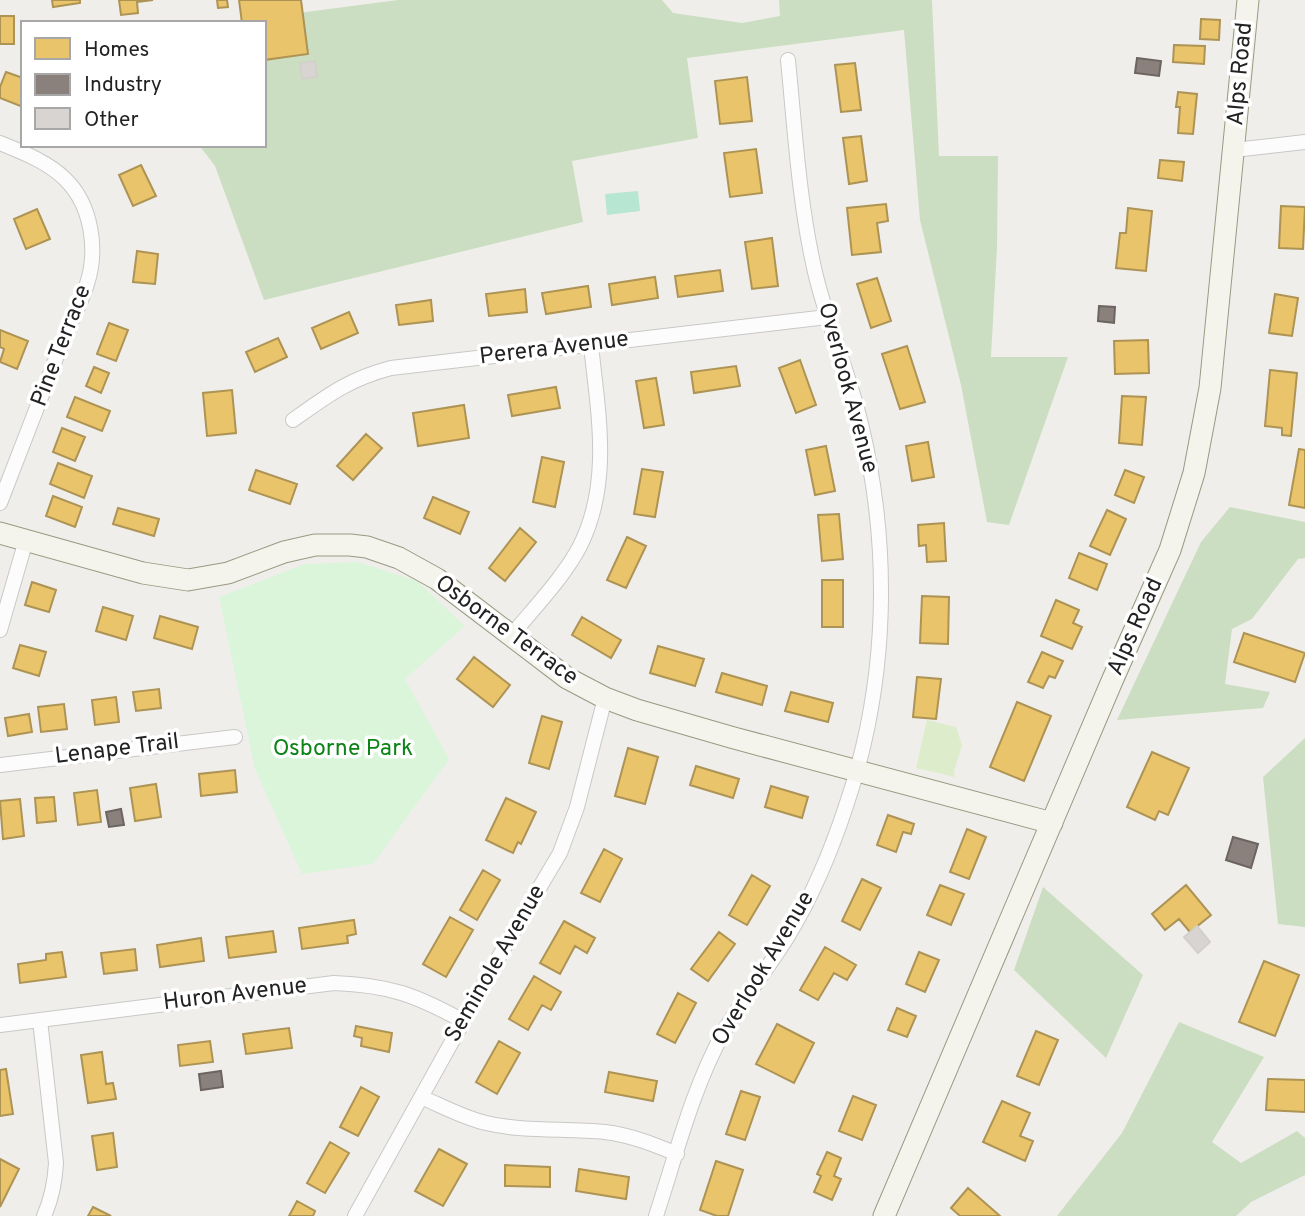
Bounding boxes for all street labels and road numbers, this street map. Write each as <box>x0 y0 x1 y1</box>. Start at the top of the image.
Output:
street label: Alps Road <box>1222 21 1260 127</box>
street label: Pine Terrace <box>25 281 99 411</box>
street label: Overlook Avenue <box>810 300 884 476</box>
street label: Perera Avenue <box>478 325 630 373</box>
street label: Osborne Terrace <box>429 569 583 693</box>
street label: Alps Road <box>1102 574 1170 680</box>
street label: Lenape Trail <box>53 728 181 772</box>
street label: Seminole Avenue <box>439 880 553 1048</box>
street label: Overlook Avenue <box>706 886 822 1052</box>
street label: Huron Avenue <box>161 972 309 1018</box>

